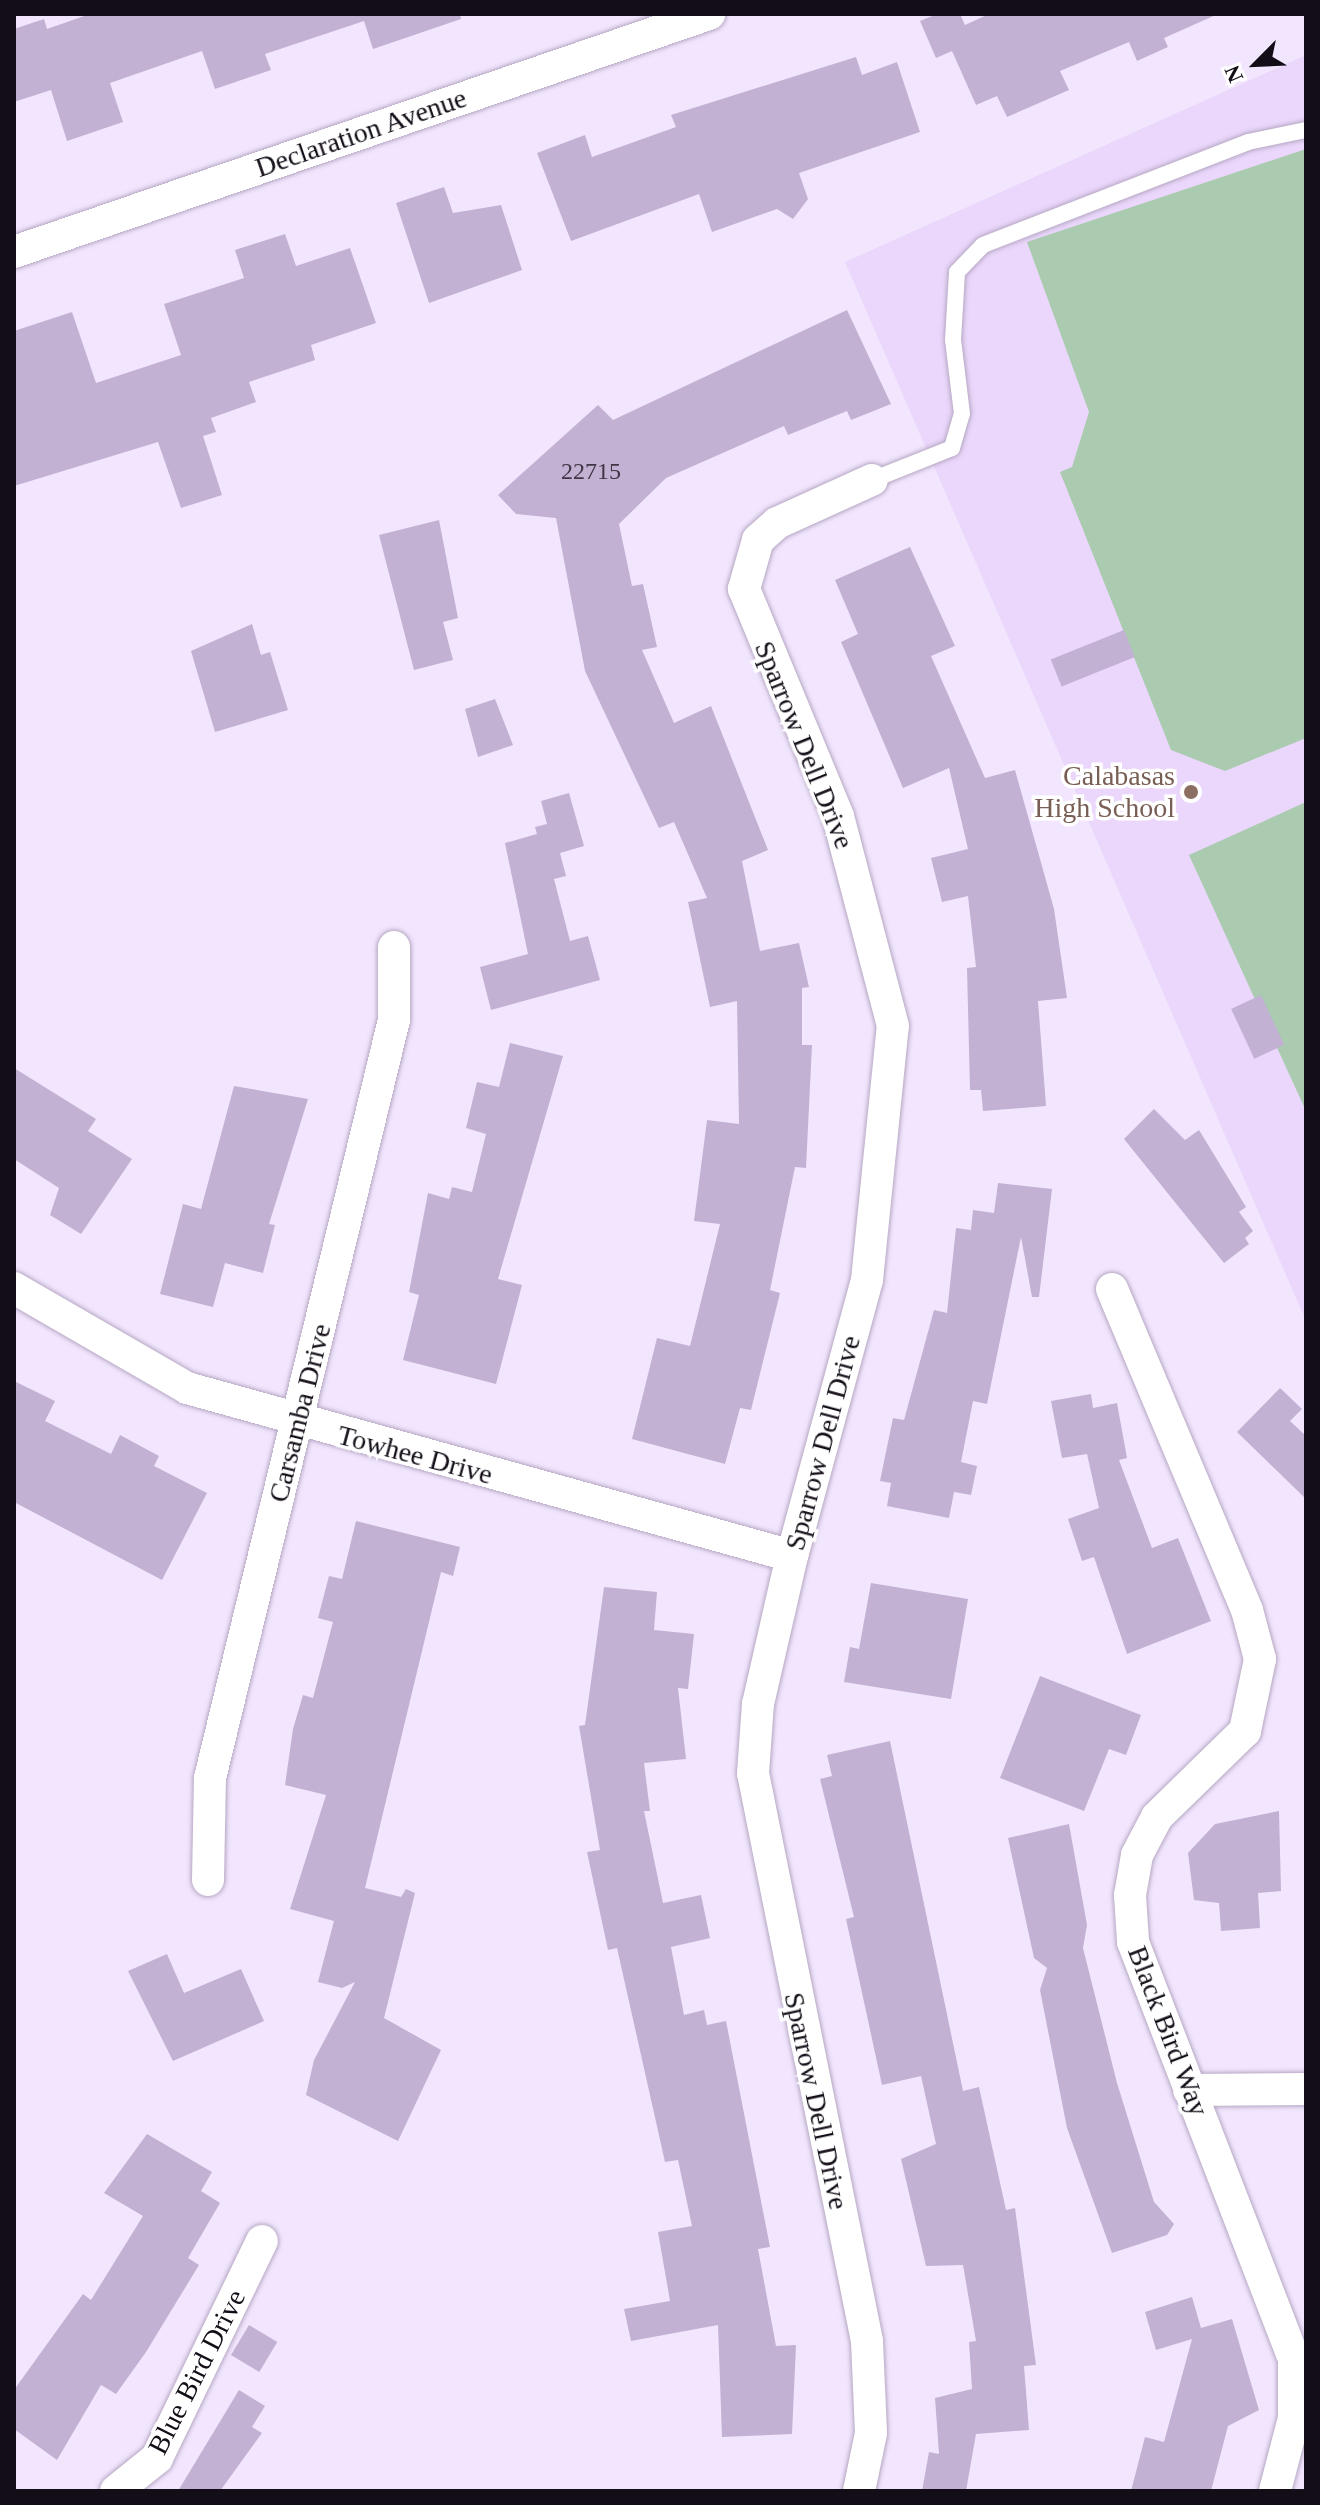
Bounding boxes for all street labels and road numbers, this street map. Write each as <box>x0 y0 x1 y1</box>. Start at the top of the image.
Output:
street label: Declaration Avenue <box>250 81 472 185</box>
street label: Sparrow Dell Drive <box>747 636 861 854</box>
street label: Carsamba Drive <box>262 1320 338 1506</box>
street label: Sparrow Dell Drive <box>778 1332 868 1554</box>
street label: Towhee Drive <box>334 1418 496 1492</box>
street label: Black Bird Way <box>1120 1941 1216 2121</box>
street label: Sparrow Dell Drive <box>777 1990 855 2212</box>
street label: Blue Bird Drive <box>141 2284 253 2460</box>

